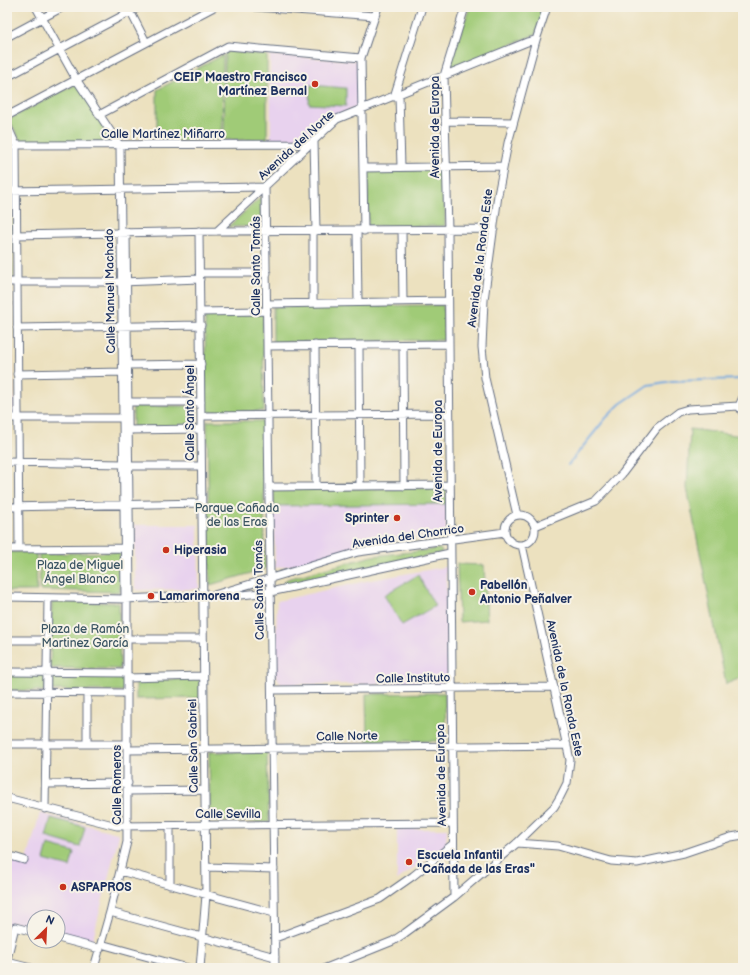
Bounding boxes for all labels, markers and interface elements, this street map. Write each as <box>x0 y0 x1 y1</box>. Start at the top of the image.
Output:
place label: CEIP Maestro Francisco Martínez Bernal <box>174 70 307 99</box>
street label: Avenida de Europa <box>428 76 443 178</box>
marker: CEIP Maestro Francisco Martínez Bernal <box>310 79 320 89</box>
street label: Avenida del Norte <box>255 107 337 183</box>
street label: Calle Martínez Miñarro <box>101 127 225 142</box>
street label: Avenida de la Ronda Este <box>465 188 496 328</box>
street label: Calle Santo Tomás <box>249 216 264 316</box>
street label: Calle Manuel Machado <box>102 228 119 354</box>
street label: Calle Santo Ángel <box>181 365 198 461</box>
street label: Avenida de Europa <box>431 400 446 502</box>
park label: Parque Cañada de las Eras <box>195 501 279 530</box>
place label: Sprinter <box>345 511 389 526</box>
marker: Sprinter <box>392 513 402 523</box>
street label: Avenida del Chorrico <box>351 521 465 552</box>
street label: Calle Santo Tomás <box>251 540 268 640</box>
place label: Hiperasia <box>174 543 227 558</box>
marker: Hiperasia <box>161 545 171 555</box>
park label: Plaza de Miguel Ángel Blanco <box>37 558 123 587</box>
place label: Pabellón Antonio Peñalver <box>479 578 572 607</box>
marker: Pabellón Antonio Peñalver <box>467 587 477 597</box>
place label: Lamarimorena <box>159 589 240 604</box>
marker: Lamarimorena <box>146 591 156 601</box>
street label: Avenida de la Ronda Este <box>543 618 586 758</box>
park label: Plaza de Ramón Martinez García <box>41 622 130 651</box>
street label: Calle Instituto <box>376 670 450 687</box>
street label: Calle San Gabriel <box>185 699 202 793</box>
street label: Avenida de Europa <box>433 723 450 826</box>
street label: Calle Norte <box>316 728 378 745</box>
street label: Calle Romeros <box>110 745 125 825</box>
street label: Calle Sevilla <box>195 807 261 822</box>
place label: Escuela Infantil "Cañada de las Eras" <box>417 848 535 877</box>
marker: Escuela Infantil "Cañada de las Eras" <box>404 857 414 867</box>
place label: ASPAPROS <box>70 880 132 895</box>
marker: ASPAPROS <box>58 882 68 892</box>
north arrow <box>26 909 66 949</box>
text: N <box>43 913 56 928</box>

